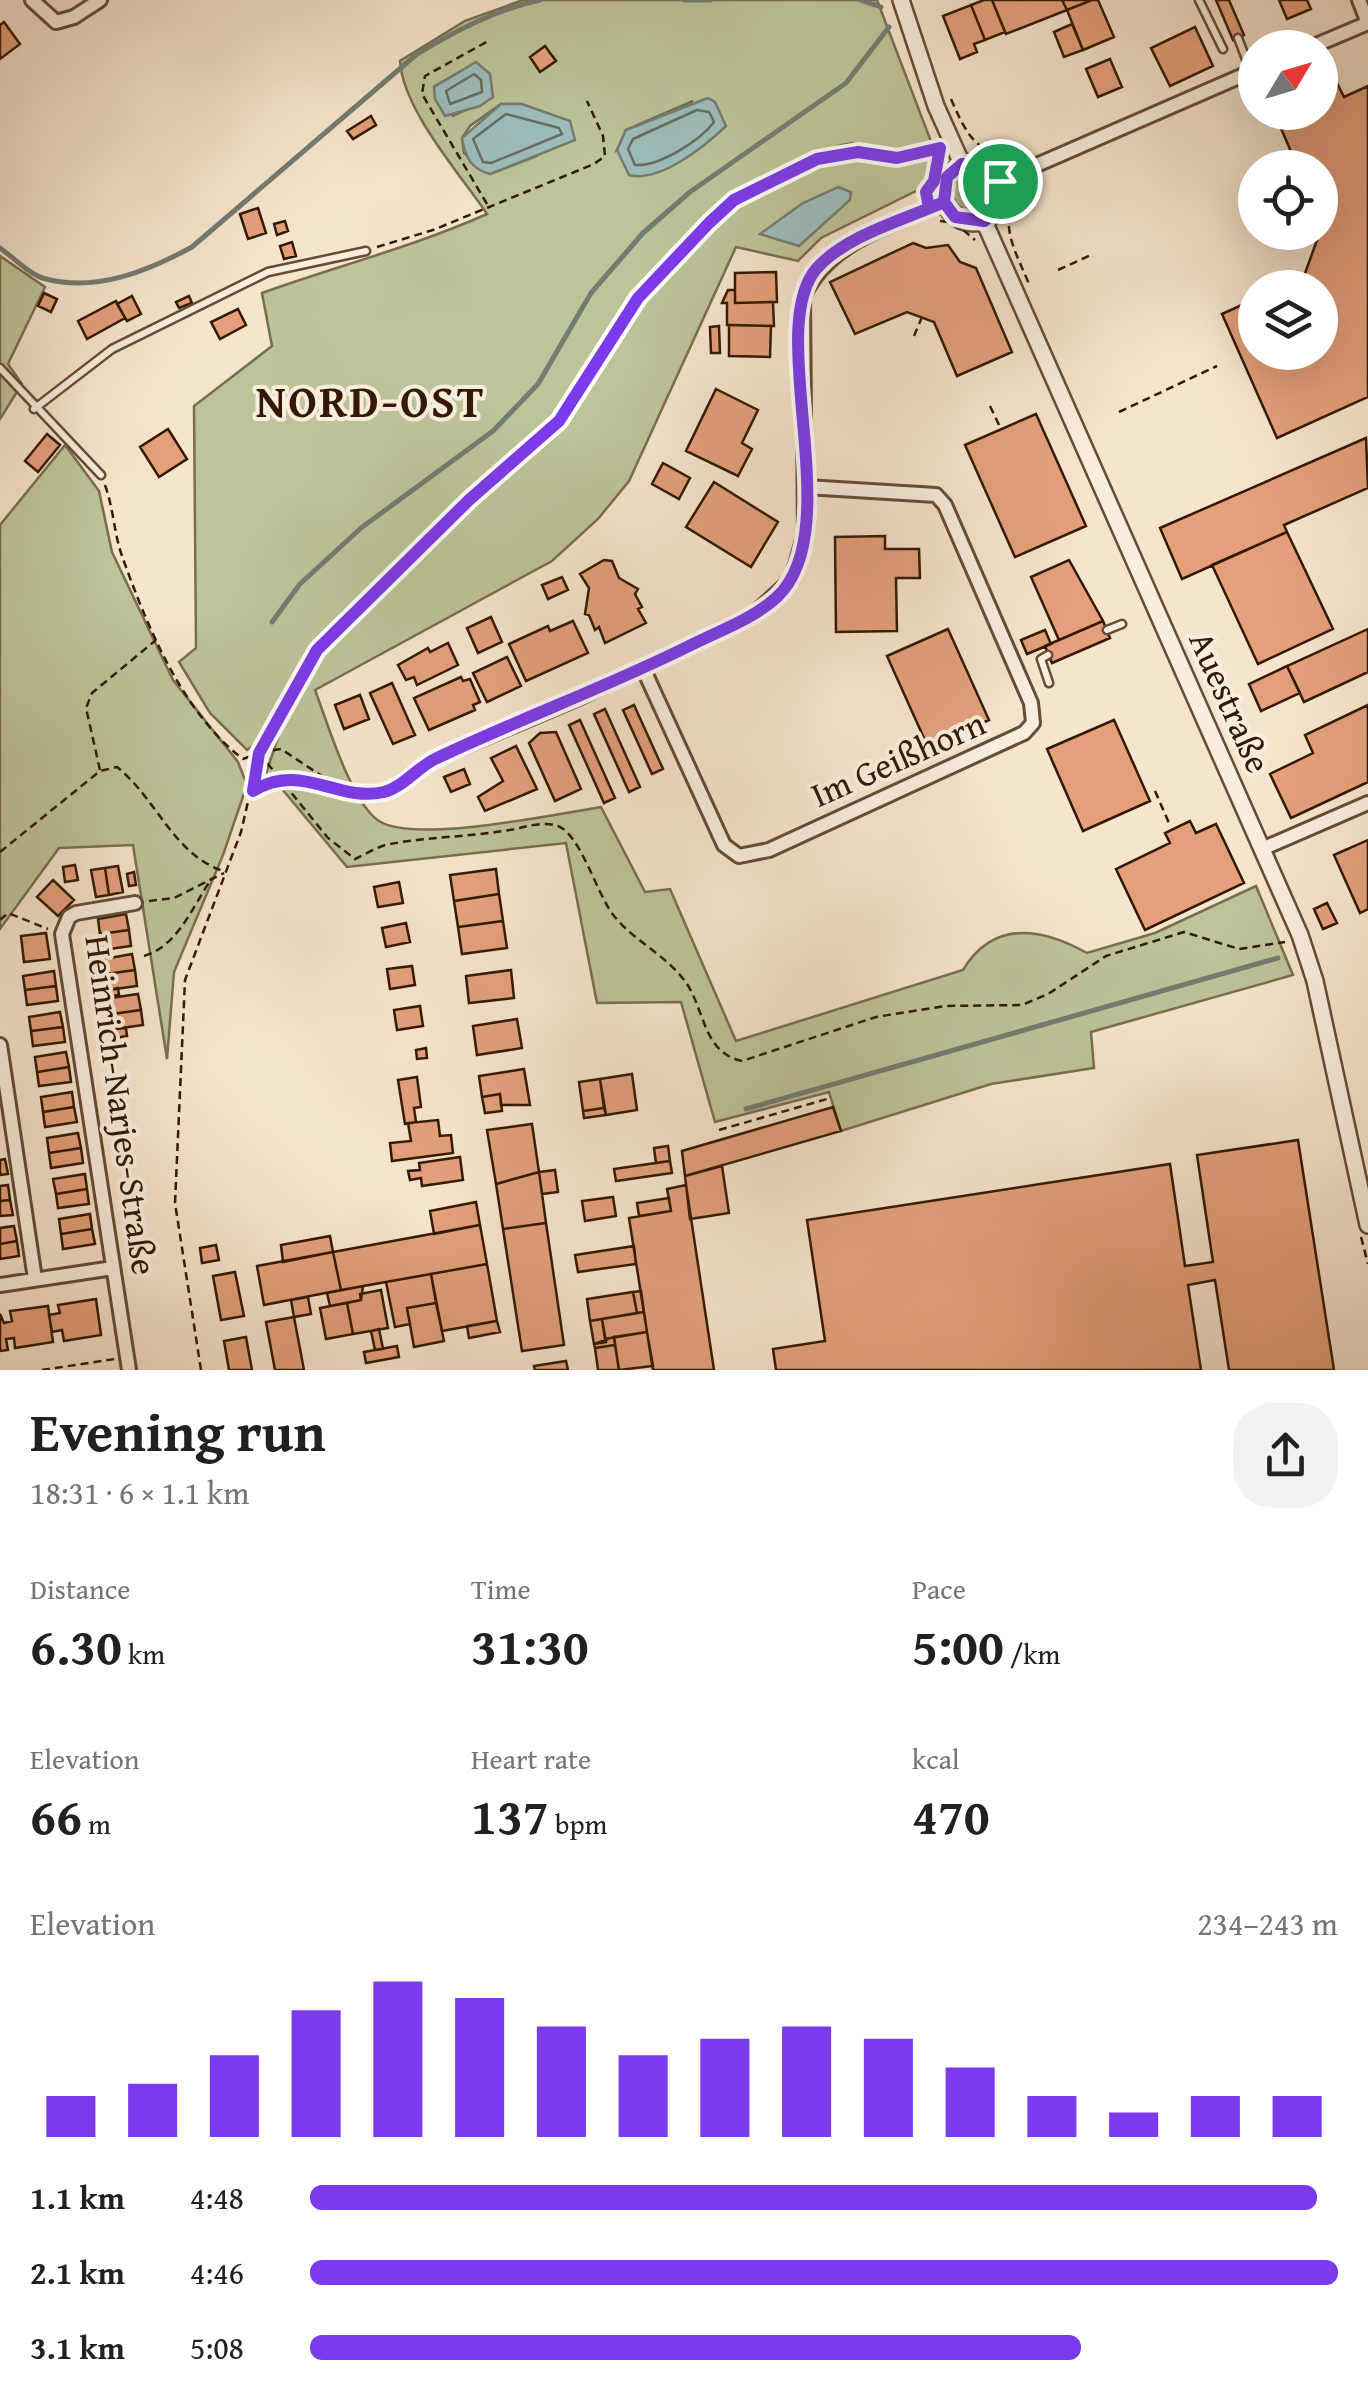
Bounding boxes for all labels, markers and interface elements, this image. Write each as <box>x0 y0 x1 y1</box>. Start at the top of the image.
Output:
north arrow <box>1238 30 1338 130</box>
map controls <box>1238 30 1338 370</box>
pin <box>958 139 1043 224</box>
button: locate <box>1238 150 1338 250</box>
icon: arrive <box>973 154 1028 209</box>
button: layers <box>1238 270 1338 370</box>
district label: NORD-OST <box>256 368 486 433</box>
street label: Auestraße <box>1177 623 1284 781</box>
street label: Im Geißhorn <box>802 697 993 820</box>
street label: Heinrich-Narjes-Straße <box>72 932 171 1278</box>
text: Evening run <box>30 1391 326 1471</box>
button: share <box>1233 1403 1338 1508</box>
text: 18:31 · 6 × 1.1 km <box>30 1469 249 1516</box>
text: Distance <box>30 1568 130 1609</box>
text: Time <box>471 1568 531 1609</box>
text: Pace <box>912 1568 966 1609</box>
text: 6.30 <box>30 1609 122 1682</box>
text: 31:30 <box>471 1609 589 1682</box>
text: 5:00 <box>912 1609 1004 1682</box>
text: km <box>122 1633 165 1674</box>
text: /km <box>1004 1633 1060 1674</box>
text: Elevation <box>30 1738 140 1779</box>
text: Heart rate <box>471 1738 591 1779</box>
text: kcal <box>912 1738 960 1779</box>
text: 66 <box>30 1779 82 1852</box>
text: 137 <box>471 1779 549 1852</box>
text: 470 <box>912 1779 990 1852</box>
text: m <box>82 1803 111 1844</box>
text: bpm <box>549 1803 607 1844</box>
text: Elevation <box>30 1900 155 1947</box>
text: 234–243 m <box>1197 1900 1338 1947</box>
text: 1.1 km <box>30 2174 125 2221</box>
text: 4:48 <box>190 2174 244 2221</box>
text: 2.1 km <box>30 2249 125 2296</box>
text: 4:46 <box>190 2249 244 2296</box>
text: 3.1 km <box>30 2324 125 2371</box>
text: 5:08 <box>190 2324 244 2371</box>

